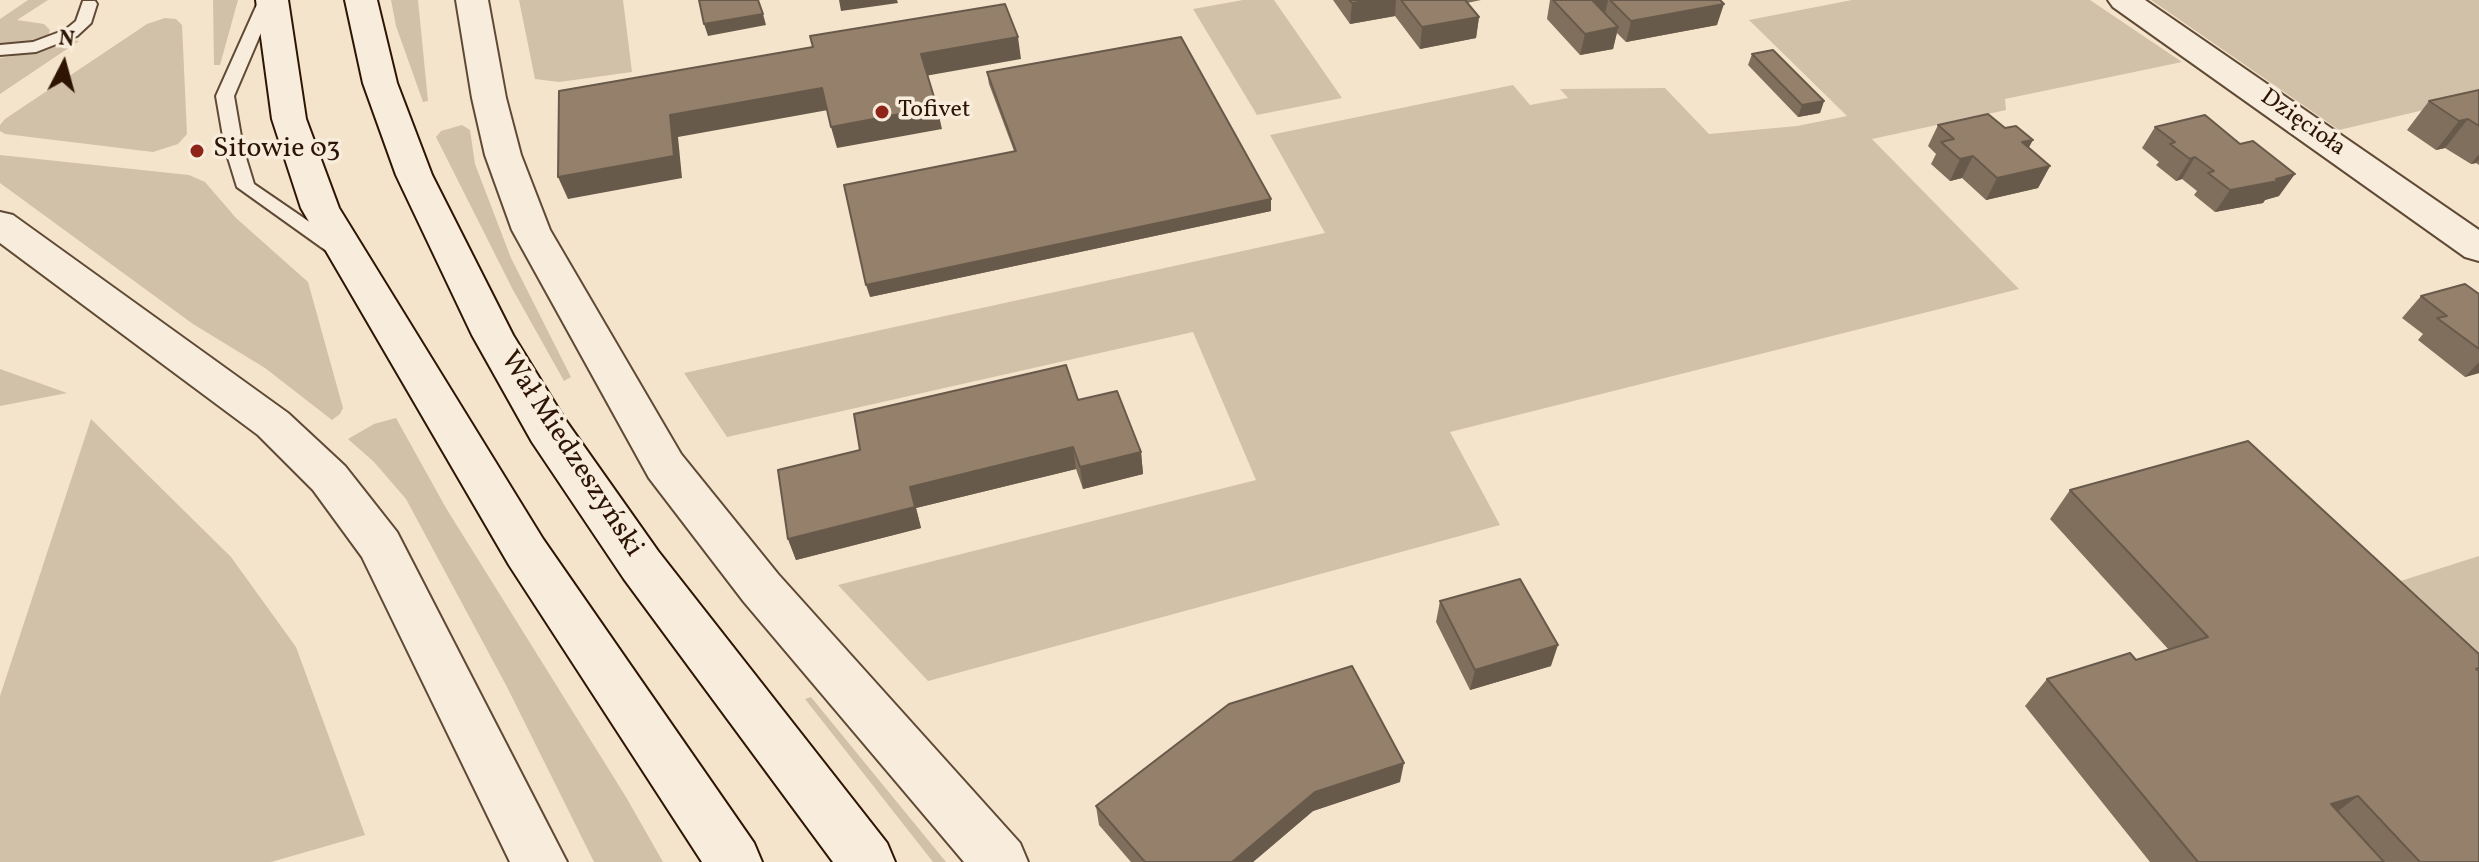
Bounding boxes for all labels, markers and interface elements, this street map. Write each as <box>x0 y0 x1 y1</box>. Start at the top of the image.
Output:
text: N <box>57 23 76 56</box>
north arrow <box>24 24 104 104</box>
street label: Dzięcioła <box>2254 84 2350 164</box>
place label: Tofivet <box>898 98 970 126</box>
marker: Tofivet <box>873 103 891 121</box>
place label: Sitowie 03 <box>213 134 340 168</box>
marker: Sitowie 03 <box>188 142 206 160</box>
street label: Wał Miedzeszyński <box>491 346 649 564</box>

